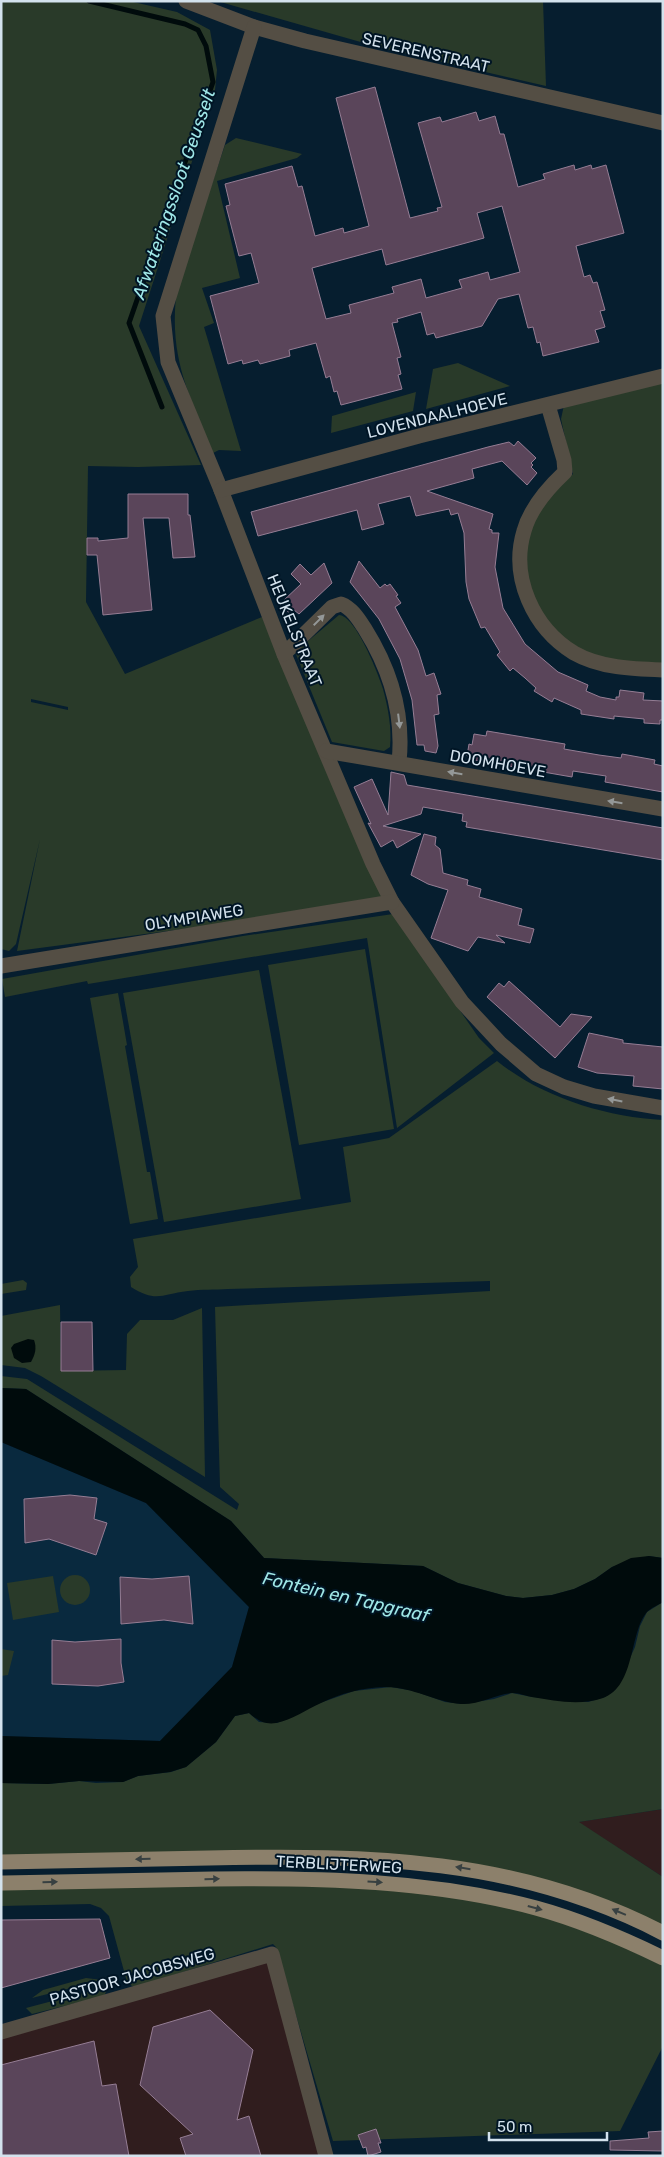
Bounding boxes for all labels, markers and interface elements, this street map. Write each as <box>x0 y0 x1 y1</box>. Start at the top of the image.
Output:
street label: SEVERENSTRAAT <box>360 29 491 76</box>
water label: Afwateringssloot Geusselt <box>127 85 221 303</box>
street label: LOVENDAALHOEVE <box>365 389 509 442</box>
street label: HEUKELSTRAAT <box>263 571 326 689</box>
one-way arrow <box>313 614 325 626</box>
one-way arrow <box>395 714 403 730</box>
street label: DOOMHOEVE <box>448 746 548 781</box>
one-way arrow <box>446 768 462 776</box>
one-way arrow <box>606 797 622 805</box>
street label: OLYMPIAWEG <box>143 900 245 935</box>
one-way arrow <box>607 1096 622 1104</box>
water label: Fontein en Tapgraaf <box>261 1567 433 1627</box>
street label: TERBLIJTERWEG <box>275 1852 403 1877</box>
one-way arrow <box>135 1855 151 1863</box>
one-way arrow <box>454 1863 470 1871</box>
one-way arrow <box>205 1875 221 1883</box>
one-way arrow <box>42 1878 58 1886</box>
one-way arrow <box>367 1878 383 1886</box>
one-way arrow <box>527 1904 543 1912</box>
one-way arrow <box>611 1908 626 1916</box>
street label: PASTOOR JACOBSWEG <box>47 1944 217 2009</box>
scale bar <box>489 2110 606 2142</box>
text: 50 m <box>497 2118 532 2136</box>

